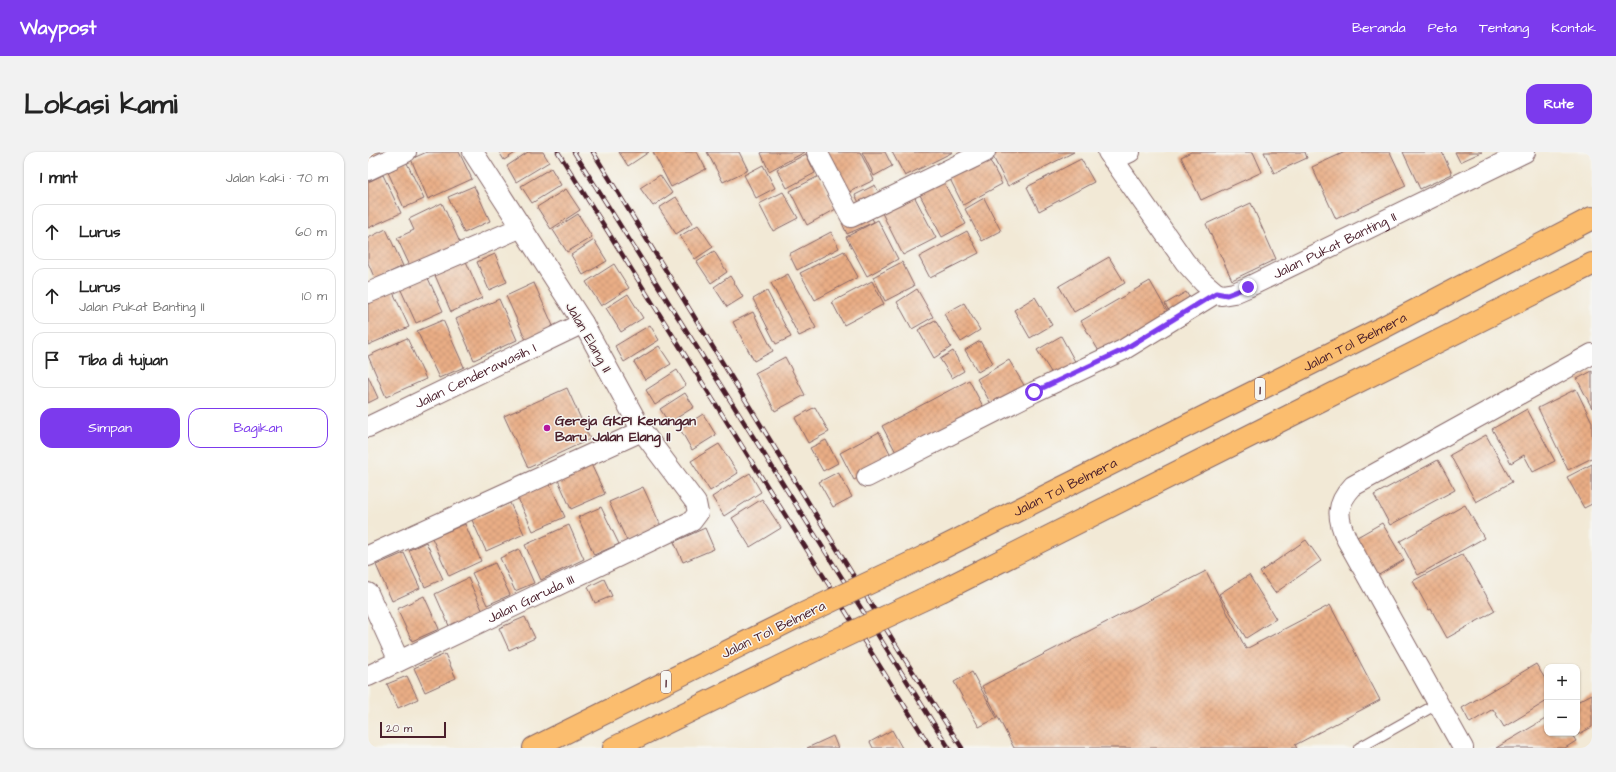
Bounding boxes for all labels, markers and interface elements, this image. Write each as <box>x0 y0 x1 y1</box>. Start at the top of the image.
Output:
text: Waypost <box>20 15 96 42</box>
text: Beranda <box>1352 18 1406 38</box>
text: Peta <box>1428 18 1457 38</box>
text: Tentang <box>1479 18 1529 38</box>
text: Kontak <box>1551 18 1596 38</box>
button: Rute <box>1526 84 1592 124</box>
text: Lokasi kami <box>24 85 178 124</box>
text: 1 mnt <box>40 166 78 190</box>
text: Jalan kaki · 70 m <box>226 169 328 187</box>
street label: Jalan Pukat Banting II <box>1270 207 1400 284</box>
icon: ahead <box>41 221 63 243</box>
text: Lurus <box>79 222 120 243</box>
text: 60 m <box>295 223 327 241</box>
text: Lurus <box>79 277 120 298</box>
route end <box>1239 278 1257 296</box>
icon: ahead <box>41 285 63 307</box>
text: 10 m <box>302 287 327 305</box>
text: Jalan Pukat Banting II <box>79 298 205 316</box>
street label: Jalan Elang II <box>560 299 616 376</box>
street label: Jalan Tol Belmera <box>1299 308 1410 377</box>
street label: Jalan Cenderawasih I <box>411 338 540 414</box>
icon: arrive <box>41 349 63 371</box>
text: Tiba di tujuan <box>79 350 168 371</box>
road number: 1 <box>1255 378 1265 400</box>
route start <box>1025 383 1043 401</box>
button: Simpan <box>40 408 180 448</box>
button: Bagikan <box>188 408 328 448</box>
place label: Gereja GKPI Kenangan Baru Jalan Elang II <box>555 411 696 448</box>
marker: Gereja GKPI Kenangan Baru Jalan Elang II <box>542 423 552 433</box>
street label: Jalan Tol Belmera <box>1010 453 1121 522</box>
street label: Jalan Garuda III <box>484 570 578 629</box>
street label: Jalan Tol Belmera <box>718 596 829 664</box>
map controls <box>1544 664 1580 736</box>
button: + <box>1544 664 1580 700</box>
road number: 1 <box>661 671 671 693</box>
button: − <box>1544 700 1580 736</box>
scale bar <box>380 720 446 739</box>
text: 20 m <box>386 721 412 736</box>

